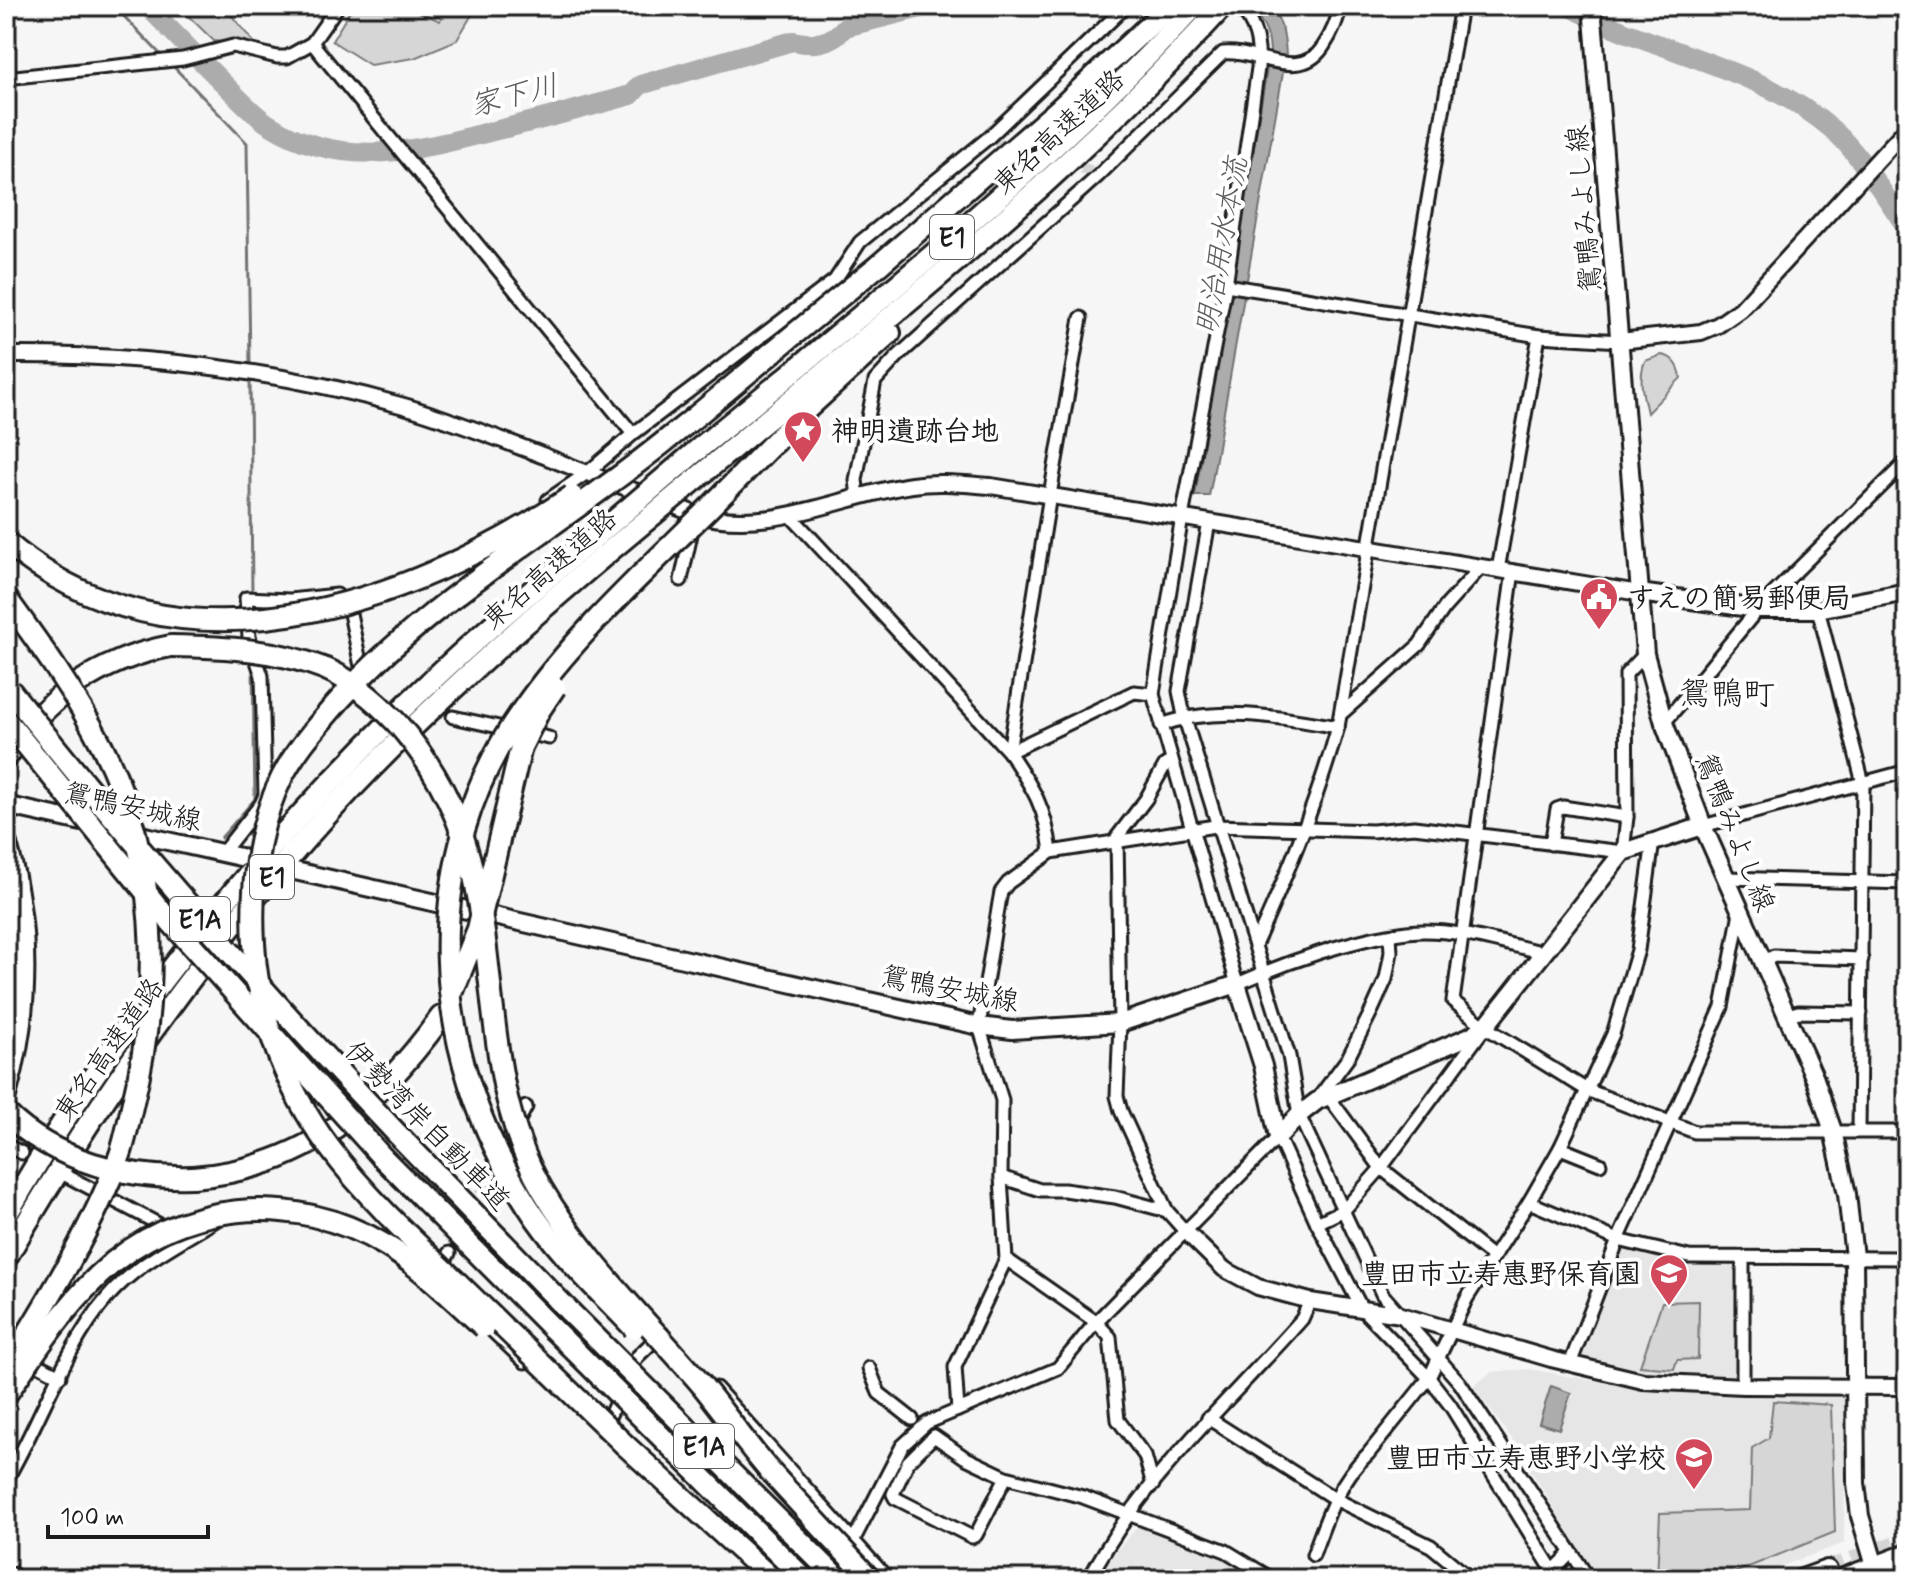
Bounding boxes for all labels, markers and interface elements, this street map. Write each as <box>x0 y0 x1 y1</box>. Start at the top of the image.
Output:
street label: 東名高速道路 <box>986 62 1134 204</box>
water label: 家下川 <box>466 67 563 126</box>
street label: 鴛鴨みよし線 <box>1560 123 1611 294</box>
water label: 明治用水本流 <box>1188 152 1258 338</box>
road number: E1 <box>930 215 974 259</box>
place icon: 神明遺跡台地 <box>782 409 824 464</box>
place label: 神明遺跡台地 <box>831 414 999 451</box>
street label: 東名高速道路 <box>475 501 626 639</box>
public building icon: すえの簡易郵便局 <box>1578 576 1620 631</box>
place label: すえの簡易郵便局 <box>1627 581 1851 618</box>
district label: 鴛鴨町 <box>1679 674 1775 716</box>
street label: 鴛鴨みよし線 <box>1685 748 1782 918</box>
street label: 鴛鴨安城線 <box>60 776 205 841</box>
road number: E1 <box>250 855 294 899</box>
road number: E1A <box>170 897 230 941</box>
street label: 鴛鴨安城線 <box>877 959 1022 1022</box>
street label: 東名高速道路 <box>47 971 173 1130</box>
street label: 伊勢湾岸自動車道 <box>335 1033 517 1220</box>
school or university icon: 豊田市立寿惠野保育園 <box>1648 1252 1690 1307</box>
place label: 豊田市立寿惠野保育園 <box>1361 1257 1641 1294</box>
road number: E1A <box>674 1424 734 1468</box>
school or university icon: 豊田市立寿恵野小学校 <box>1673 1436 1715 1491</box>
place label: 豊田市立寿恵野小学校 <box>1386 1441 1666 1478</box>
scale bar <box>48 1489 208 1539</box>
text: 100 m <box>60 1503 124 1534</box>

